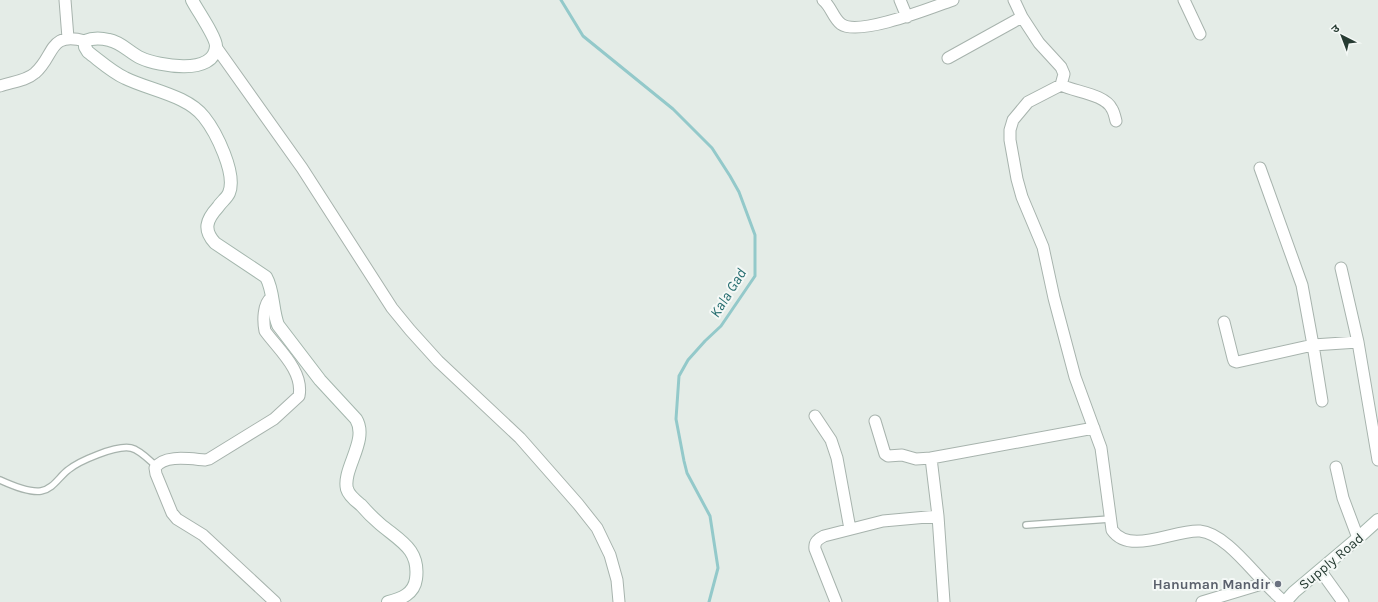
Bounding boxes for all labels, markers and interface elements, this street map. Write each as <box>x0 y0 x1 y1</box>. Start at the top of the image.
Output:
north arrow <box>1322 16 1362 56</box>
text: उ <box>1329 22 1343 36</box>
water label: Kala Gad <box>706 265 750 321</box>
street label: Supply Road <box>1295 529 1367 593</box>
place label: Hanuman Mandir <box>1153 576 1270 593</box>
marker: Hanuman Mandir <box>1273 579 1283 589</box>

